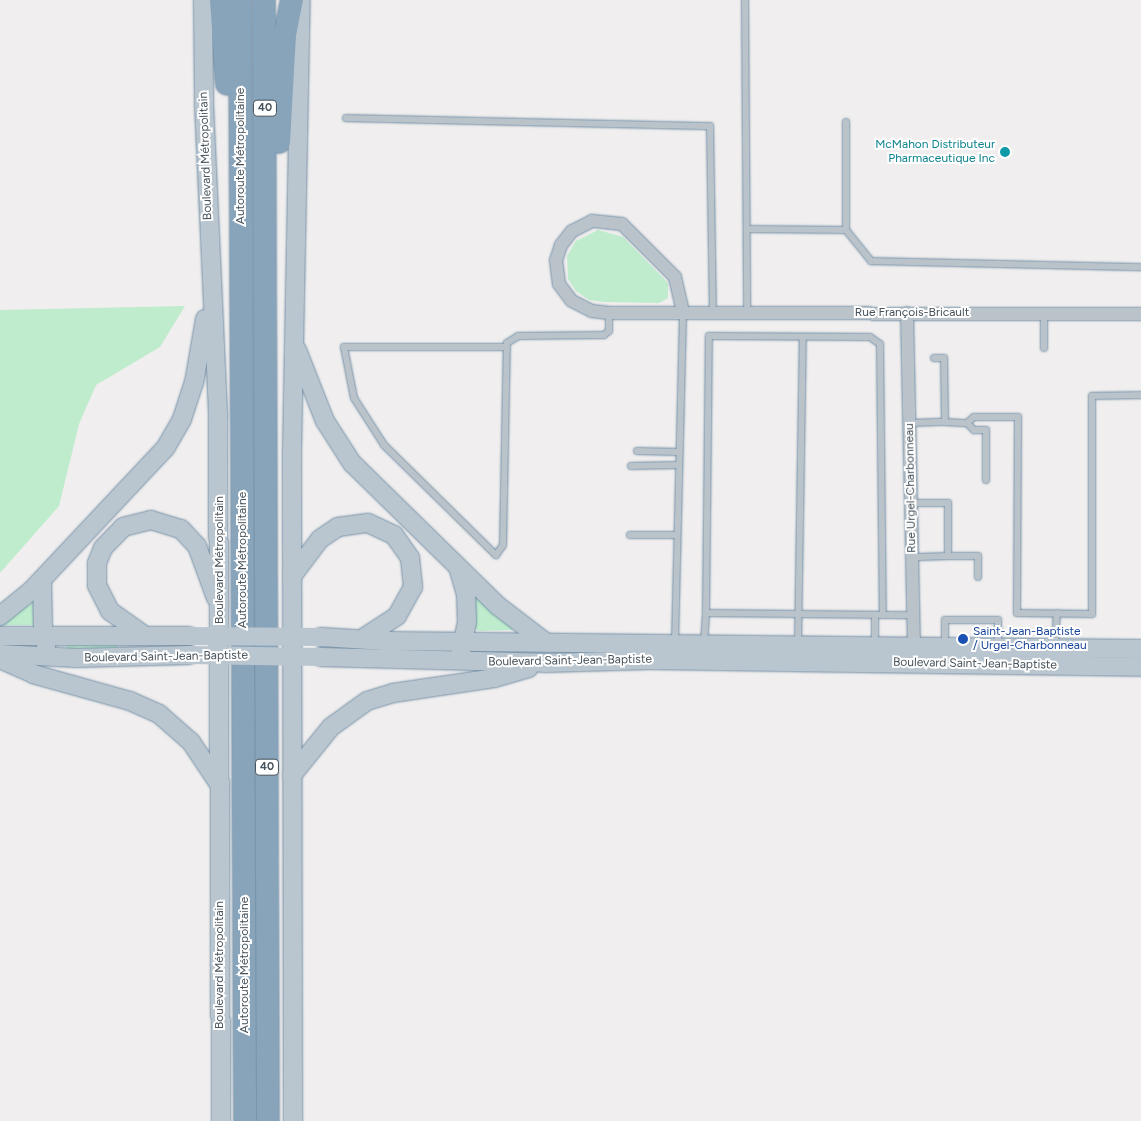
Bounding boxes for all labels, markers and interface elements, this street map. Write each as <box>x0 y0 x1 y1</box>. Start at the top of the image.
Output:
street label: Autoroute Métropolitaine <box>234 88 248 224</box>
street label: Boulevard Métropolitain <box>197 92 215 220</box>
road number: 40 <box>252 100 278 116</box>
place label: McMahon Distributeur Pharmaceutique Inc <box>875 138 995 166</box>
marker: McMahon Distributeur Pharmaceutique Inc <box>999 146 1011 158</box>
street label: Rue François-Bricault <box>855 306 969 320</box>
street label: Rue Urgel-Charbonneau <box>903 423 919 553</box>
street label: Autoroute Métropolitaine <box>236 492 250 628</box>
street label: Boulevard Métropolitain <box>213 496 227 624</box>
place label: Saint-Jean-Baptiste / Urgel-Charbonneau <box>973 625 1087 653</box>
marker: Saint-Jean-Baptiste / Urgel-Charbonneau <box>957 633 969 645</box>
street label: Boulevard Saint-Jean-Baptiste <box>84 648 248 666</box>
street label: Boulevard Saint-Jean-Baptiste <box>488 652 652 670</box>
street label: Boulevard Saint-Jean-Baptiste <box>893 655 1057 673</box>
road number: 40 <box>254 759 280 776</box>
street label: Autoroute Métropolitaine <box>238 897 252 1033</box>
street label: Boulevard Métropolitain <box>213 901 227 1029</box>

